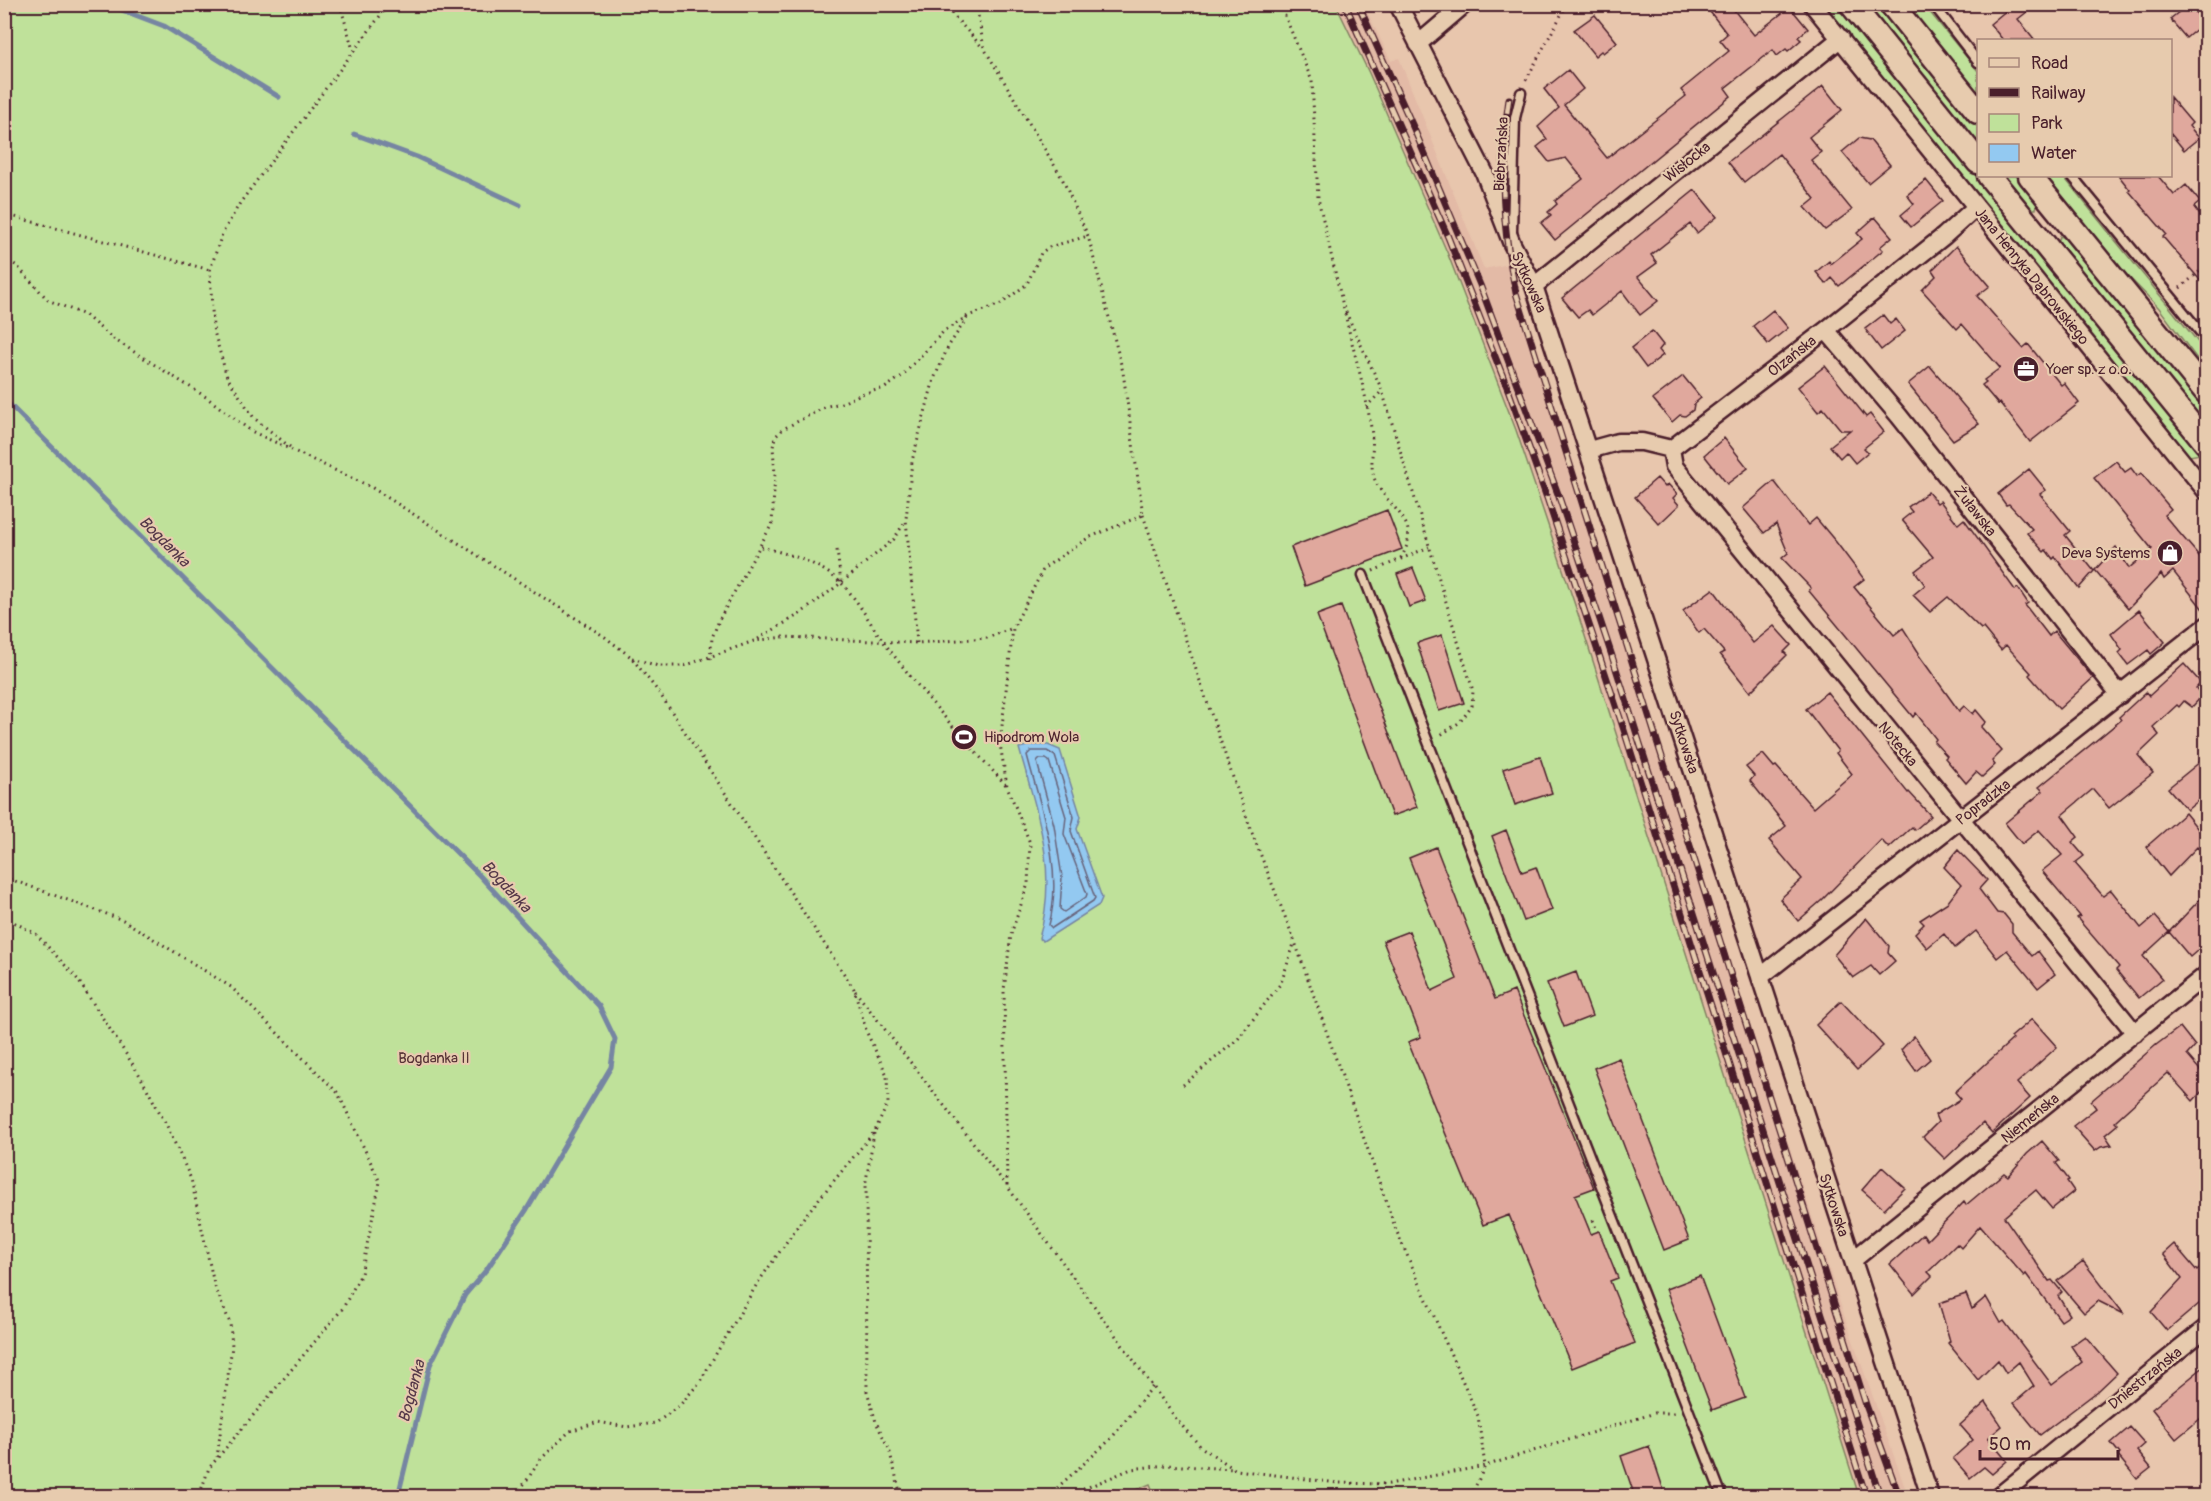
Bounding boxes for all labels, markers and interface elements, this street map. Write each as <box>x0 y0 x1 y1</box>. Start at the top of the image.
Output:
legend <box>1977 39 2172 177</box>
text: Road <box>2031 52 2068 75</box>
text: Railway <box>2031 82 2086 105</box>
text: Park <box>2031 112 2063 135</box>
street label: Biebrzańska <box>1490 116 1513 192</box>
street label: Wisłocka <box>1660 138 1715 187</box>
text: Water <box>2031 142 2077 165</box>
street label: Jana Henryka Dąbrowskiego <box>1970 204 2093 349</box>
street label: Sytkowska <box>1507 248 1551 316</box>
street label: Olzańska <box>1764 332 1820 381</box>
office icon: Yoer sp. z o.o. <box>2011 354 2041 384</box>
place label: Yoer sp. z o.o. <box>2045 360 2132 379</box>
street label: Żuławska <box>1949 482 2000 540</box>
water label: Bogdanka <box>135 512 195 572</box>
shop icon: Deva Systems <box>2155 538 2185 568</box>
place label: Deva Systems <box>2061 544 2150 563</box>
street label: Sytkowska <box>1664 708 1703 776</box>
street label: Notecka <box>1874 718 1922 771</box>
sports icon: Hipodrom Wola <box>949 722 979 752</box>
place label: Hipodrom Wola <box>984 728 1079 747</box>
street label: Popradzka <box>1952 775 2015 830</box>
water label: Bogdanka <box>477 857 536 918</box>
park label: Bogdanka II <box>398 1049 470 1068</box>
street label: Niemeńska <box>1997 1089 2063 1148</box>
street label: Sytkowska <box>1814 1171 1853 1239</box>
street label: Dniestrzańska <box>2105 1343 2186 1414</box>
water label: Bogdanka <box>394 1356 430 1425</box>
scale bar <box>1980 1423 2118 1461</box>
text: 50 m <box>1989 1433 2031 1456</box>

